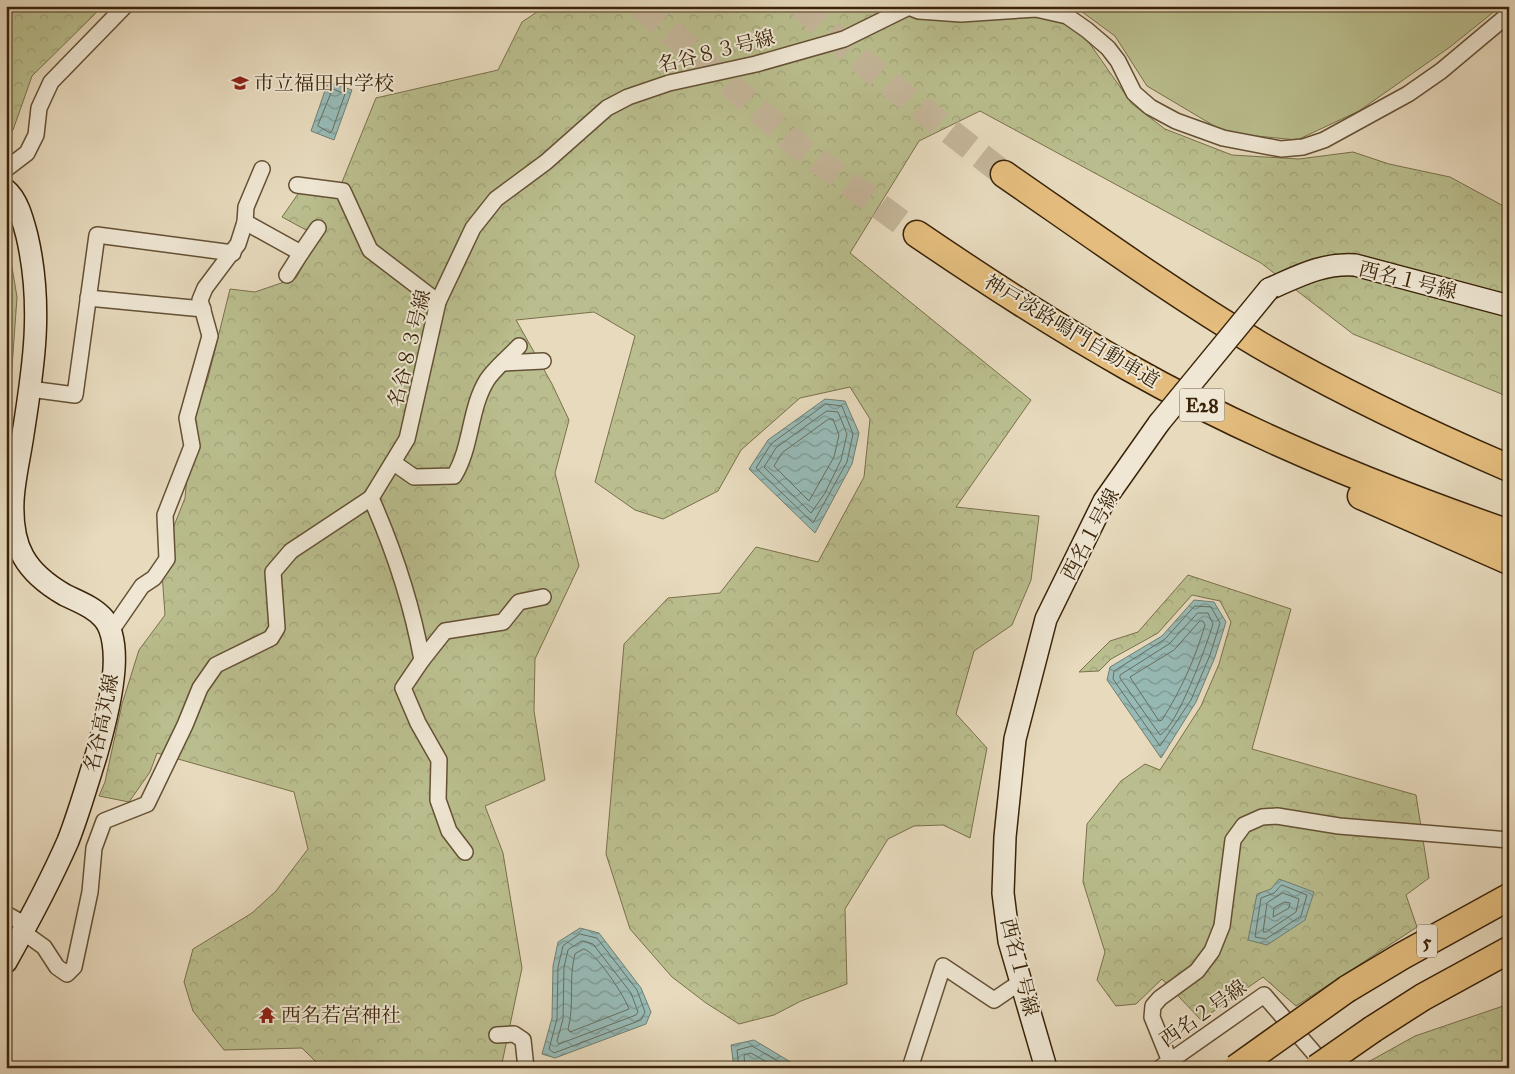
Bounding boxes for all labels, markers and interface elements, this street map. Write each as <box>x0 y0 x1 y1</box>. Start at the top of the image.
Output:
street label: 名谷８３号線 <box>655 25 777 77</box>
place label: 市立福田中学校 <box>254 71 394 95</box>
school or university icon: 市立福田中学校 <box>230 73 250 93</box>
street label: 西名１号線 <box>1357 256 1459 304</box>
street label: 神戸淡路鳴門自動車道 <box>980 269 1164 393</box>
street label: 名谷８３号線 <box>383 287 435 409</box>
road number: E28 <box>1180 388 1224 422</box>
street label: 西名１号線 <box>1056 484 1124 584</box>
street label: 名谷高丸線 <box>79 672 123 774</box>
street label: 西名１号線 <box>996 916 1044 1018</box>
road number: 5 <box>1417 924 1437 958</box>
street label: 西名２号線 <box>1155 974 1251 1052</box>
place label: 西名若宮神社 <box>281 1003 401 1027</box>
temple icon: 西名若宮神社 <box>257 1005 277 1025</box>

